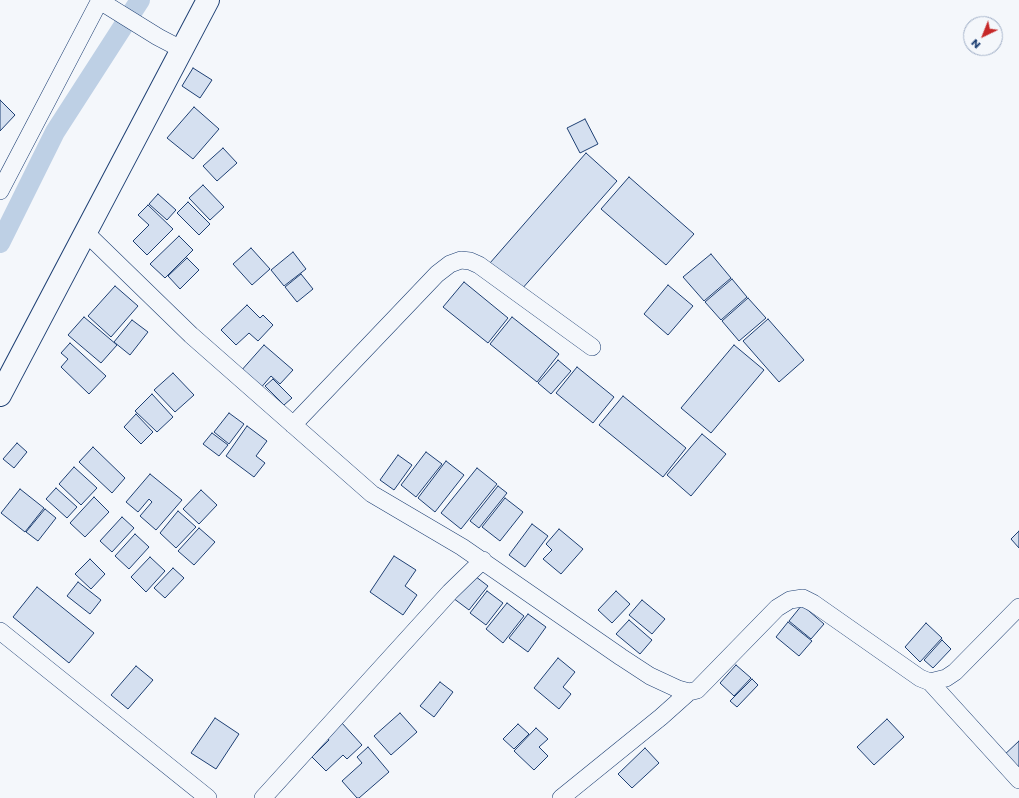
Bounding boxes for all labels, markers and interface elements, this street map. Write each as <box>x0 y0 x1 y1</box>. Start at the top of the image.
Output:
north arrow <box>963 16 1003 56</box>
text: N <box>967 35 984 53</box>

